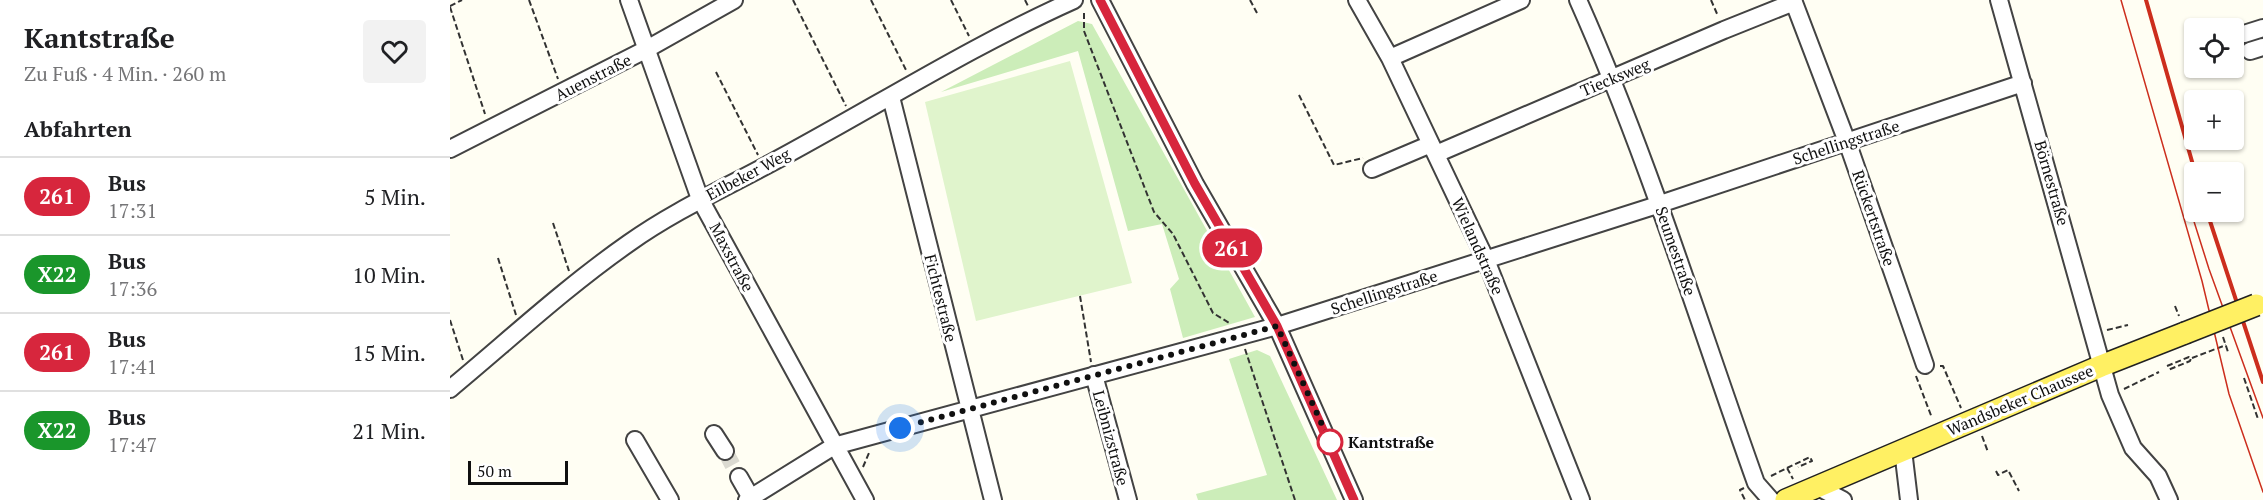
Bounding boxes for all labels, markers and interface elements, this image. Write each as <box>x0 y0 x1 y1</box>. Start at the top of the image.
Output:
map controls <box>2184 18 2244 222</box>
button: locate <box>2184 18 2244 78</box>
text: Kantstraße <box>24 19 175 56</box>
button: heart <box>363 20 426 83</box>
street label: Auenstraße <box>551 48 635 106</box>
street label: Tiecksweg <box>1577 52 1654 101</box>
text: Zu Fuß · 4 Min. · 260 m <box>24 60 226 87</box>
button: + <box>2184 90 2244 150</box>
text: Abfahrten <box>24 114 132 143</box>
street label: Schellingstraße <box>1790 114 1902 170</box>
street label: Börnestraße <box>2029 138 2075 228</box>
street label: Eilbeker Weg <box>702 142 794 205</box>
button: − <box>2184 162 2244 222</box>
street label: Rückertstraße <box>1847 167 1901 269</box>
text: Bus <box>108 168 146 197</box>
text: 261 <box>39 182 75 210</box>
text: 5 Min. <box>364 182 426 211</box>
street label: Wielandstraße <box>1447 194 1509 298</box>
text: 17:31 <box>108 197 157 224</box>
street label: Seumestraße <box>1650 203 1702 299</box>
street label: Maxstraße <box>705 218 759 296</box>
line badge: 261 <box>1198 228 1266 268</box>
text: 261 <box>1214 234 1250 262</box>
text: Bus <box>108 246 146 275</box>
street label: Fichtestraße <box>919 252 963 344</box>
text: X22 <box>37 260 77 288</box>
text: 10 Min. <box>352 260 426 289</box>
street label: Schellingstraße <box>1328 264 1440 320</box>
text: 17:36 <box>108 275 157 302</box>
text: Bus <box>108 324 146 353</box>
text: 261 <box>39 338 75 366</box>
text: 15 Min. <box>352 338 426 367</box>
text: 17:41 <box>108 353 157 380</box>
street label: Wandsbeker Chaussee <box>1943 359 2097 441</box>
street label: Leibnizstraße <box>1088 388 1134 488</box>
text: Bus <box>108 402 146 431</box>
your location <box>885 413 915 443</box>
text: X22 <box>37 416 77 444</box>
text: 21 Min. <box>352 416 426 445</box>
marker: Kantstraße <box>1317 429 1343 455</box>
text: 17:47 <box>108 431 157 458</box>
place label: Kantstraße <box>1348 431 1435 453</box>
scale bar <box>468 458 568 486</box>
text: 50 m <box>477 460 512 482</box>

